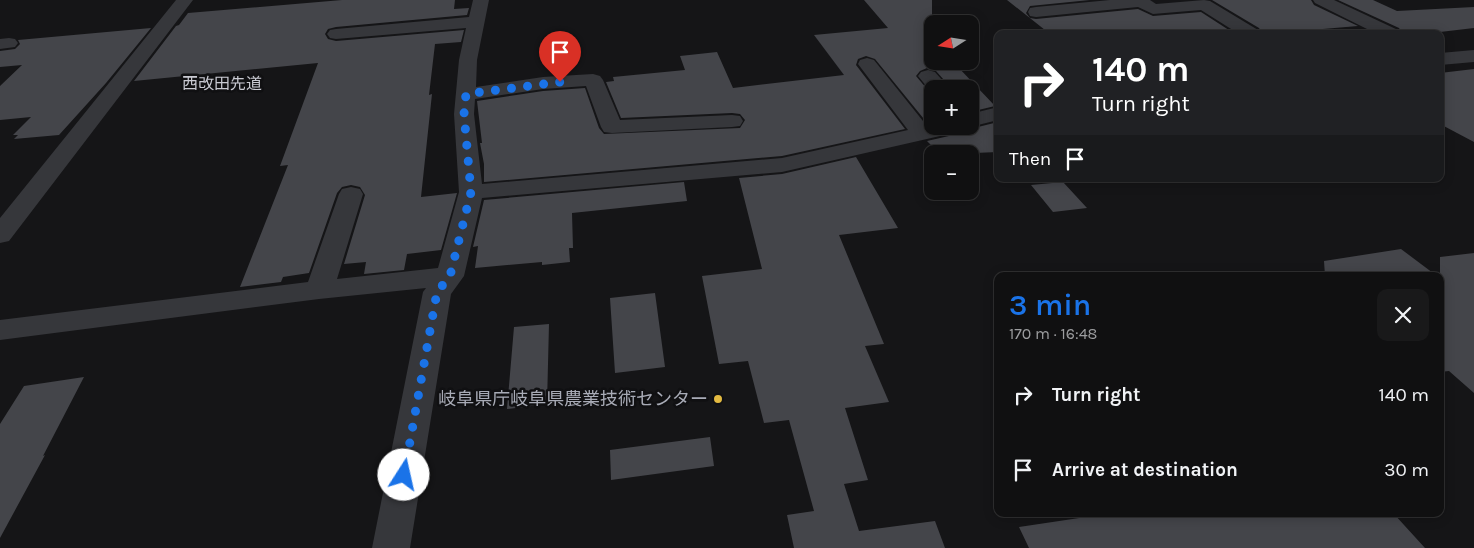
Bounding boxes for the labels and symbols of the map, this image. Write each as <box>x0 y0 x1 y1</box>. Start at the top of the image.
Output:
north arrow <box>924 15 979 70</box>
pin <box>539 31 581 82</box>
district label: 西改田先道 <box>182 74 262 93</box>
place label: 岐阜県庁岐阜県農業技術センター <box>438 388 708 410</box>
marker: 岐阜県庁岐阜県農業技術センター <box>712 393 724 405</box>
position arrow <box>377 448 429 500</box>

